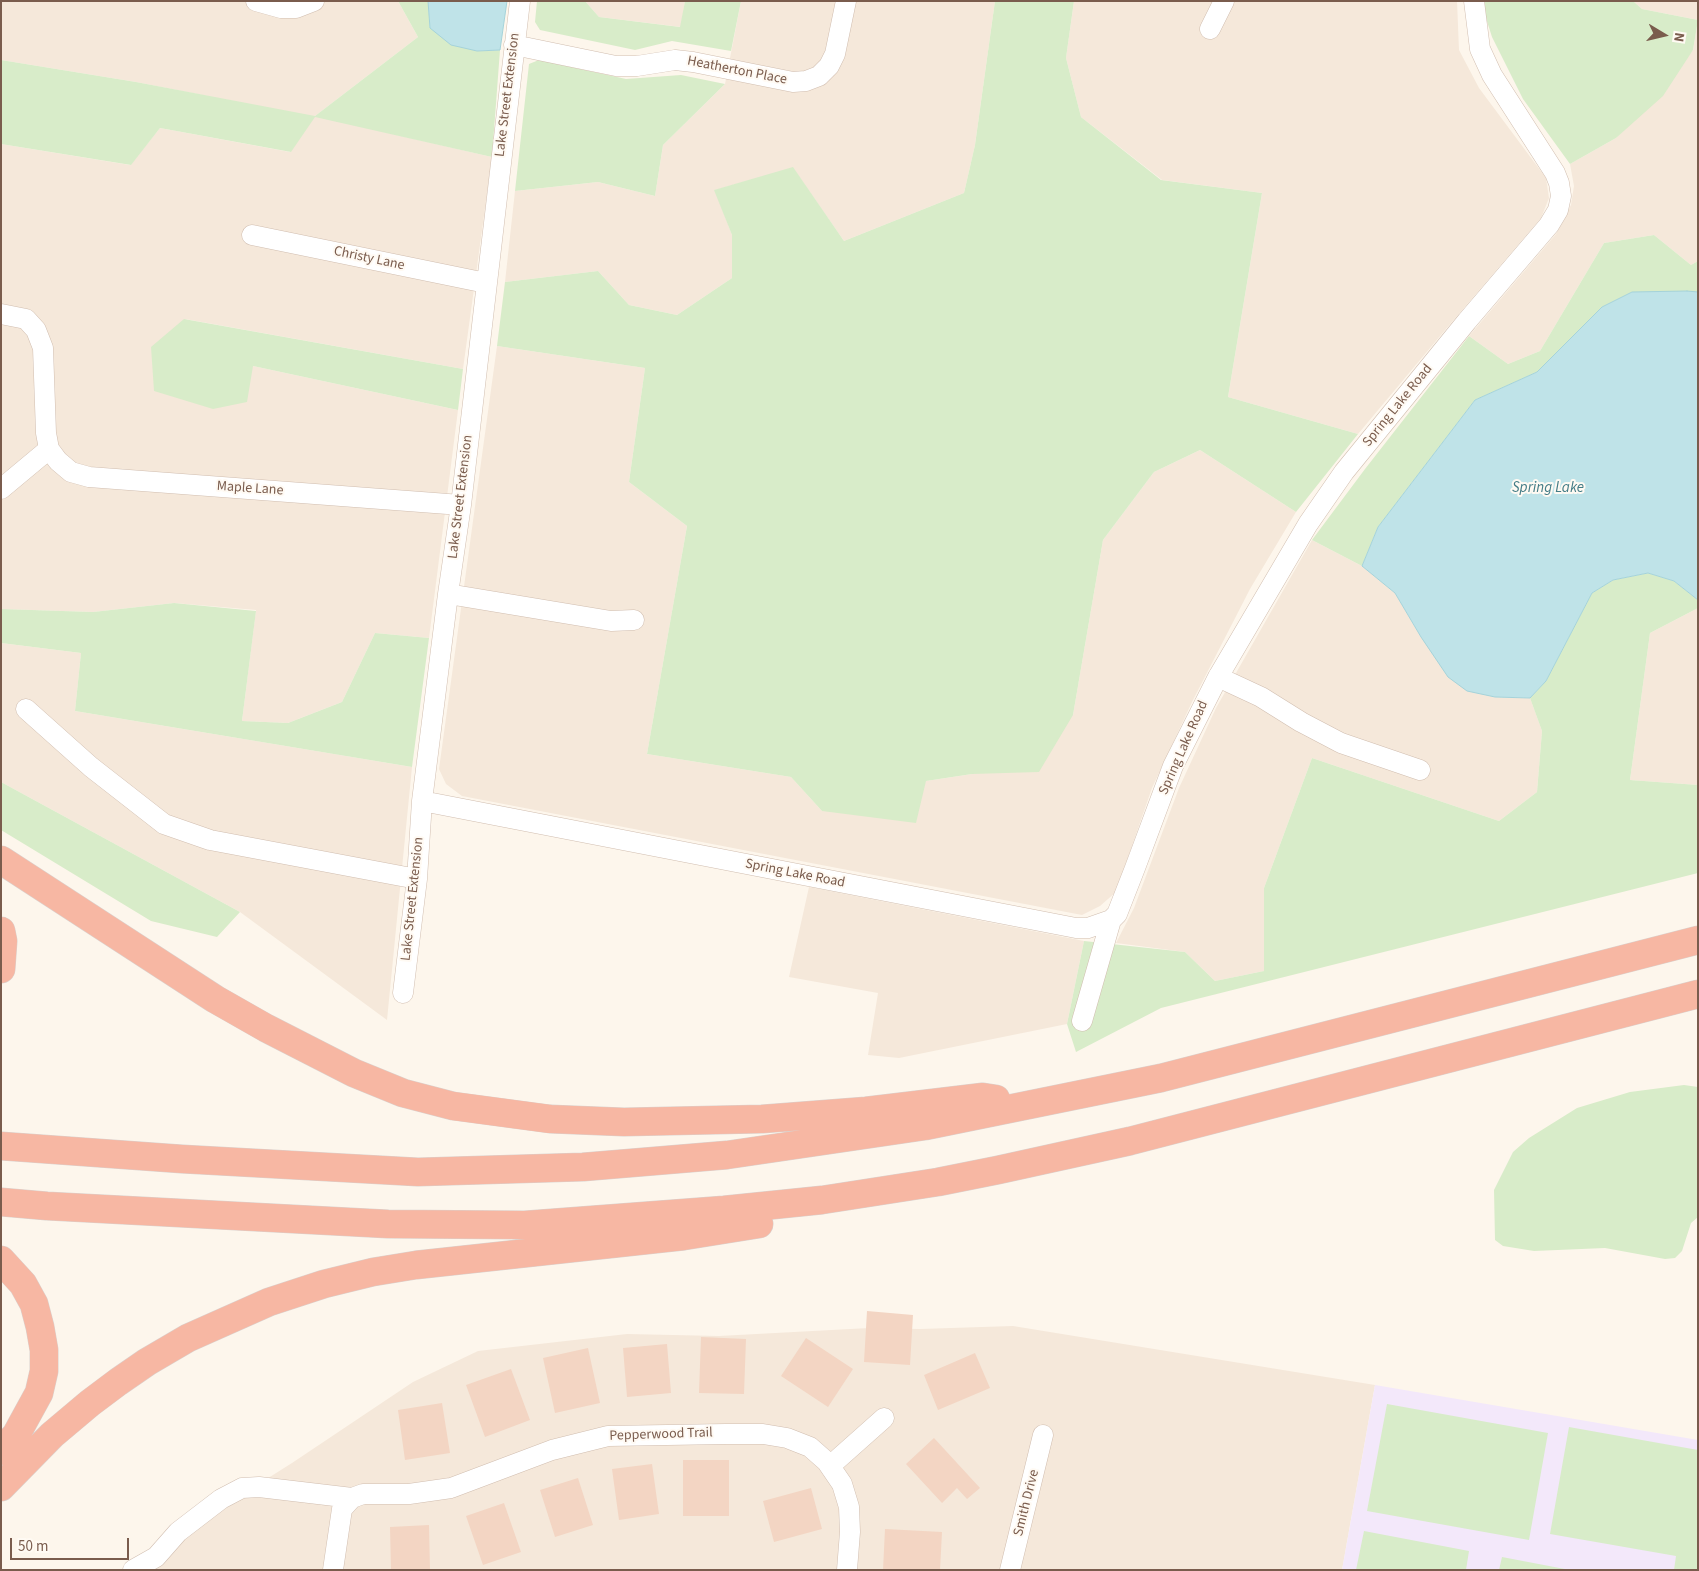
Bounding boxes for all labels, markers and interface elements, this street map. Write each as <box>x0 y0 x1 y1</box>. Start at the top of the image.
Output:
north arrow <box>1639 10 1689 60</box>
text: N <box>1668 31 1689 44</box>
street label: Lake Street Extension <box>492 32 524 158</box>
street label: Heatherton Place <box>686 53 788 89</box>
street label: Christy Lane <box>332 243 406 275</box>
street label: Spring Lake Road <box>1360 361 1436 451</box>
street label: Lake Street Extension <box>445 434 477 560</box>
street label: Maple Lane <box>216 478 284 500</box>
water label: Spring Lake <box>1512 480 1584 498</box>
street label: Spring Lake Road <box>1156 698 1212 798</box>
street label: Lake Street Extension <box>398 836 428 962</box>
street label: Spring Lake Road <box>744 856 846 892</box>
street label: Pepperwood Trail <box>609 1425 713 1445</box>
street label: Smith Drive <box>1011 1468 1043 1538</box>
scale bar <box>12 1528 131 1560</box>
text: 50 m <box>18 1536 48 1557</box>

